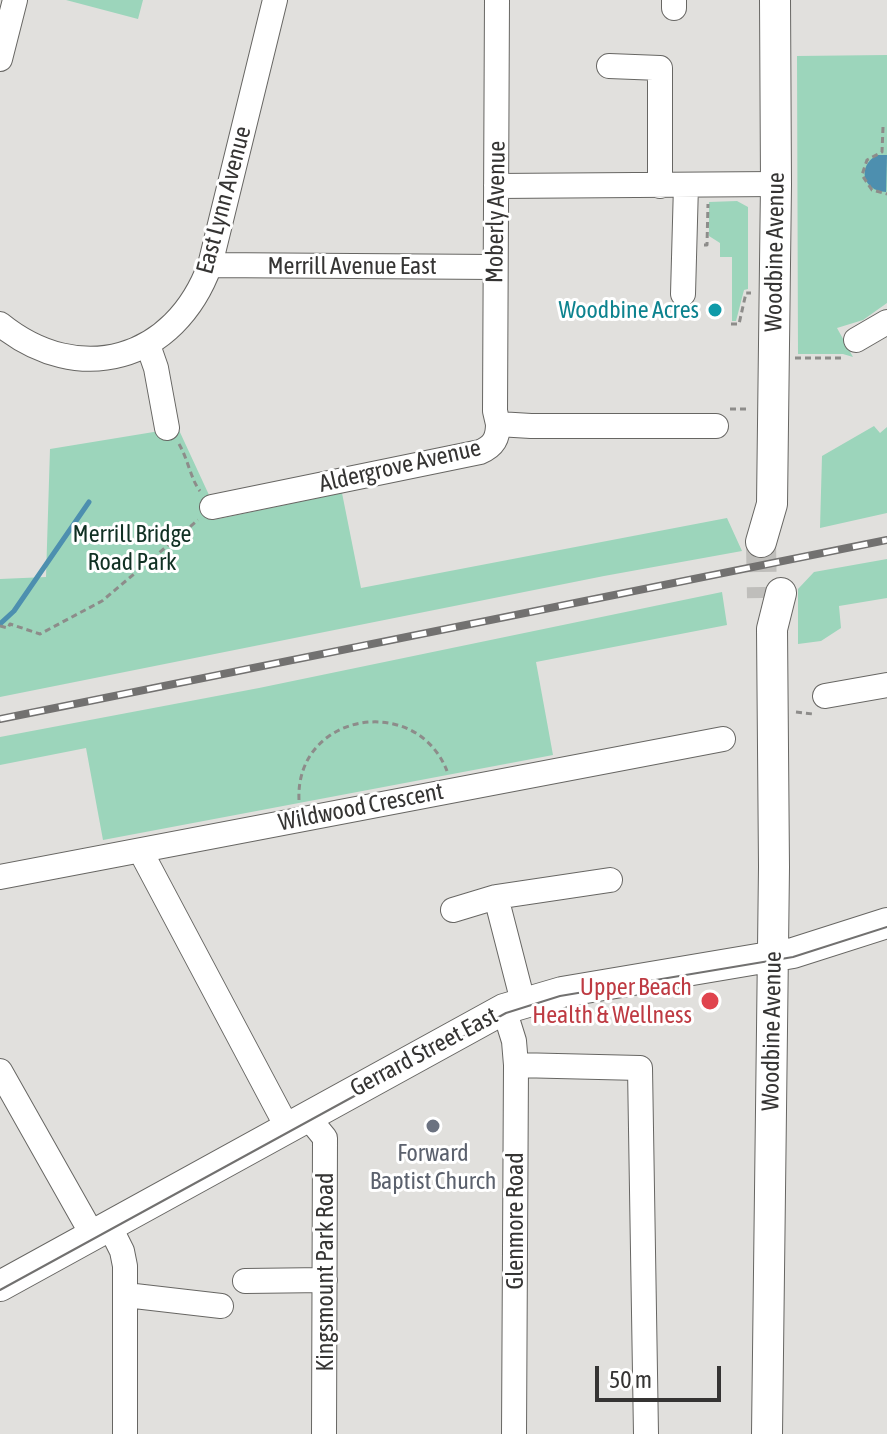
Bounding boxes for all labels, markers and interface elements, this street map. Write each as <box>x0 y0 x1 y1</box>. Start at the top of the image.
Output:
street label: East Lynn Avenue <box>190 123 258 277</box>
street label: Moberly Avenue <box>480 141 512 283</box>
street label: Woodbine Avenue <box>759 172 791 332</box>
street label: Merrill Avenue East <box>267 252 437 280</box>
place label: Woodbine Acres <box>559 296 699 324</box>
marker: Woodbine Acres <box>706 301 724 319</box>
street label: Aldergrove Avenue <box>316 433 484 499</box>
park label: Merrill Bridge Road Park <box>73 520 191 576</box>
street label: Wildwood Crescent <box>276 777 446 837</box>
street label: Woodbine Avenue <box>756 951 788 1111</box>
place label: Upper Beach Health & Wellness <box>532 973 692 1029</box>
marker: Upper Beach Health & Wellness <box>699 990 721 1012</box>
street label: Gerrard Street East <box>345 1001 503 1103</box>
marker: Forward Baptist Church <box>424 1117 442 1135</box>
place label: Forward Baptist Church <box>370 1139 496 1195</box>
street label: Glenmore Road <box>501 1152 529 1290</box>
street label: Kingsmount Park Road <box>311 1173 339 1371</box>
scale bar <box>599 1350 725 1400</box>
text: 50 m <box>609 1366 652 1393</box>

